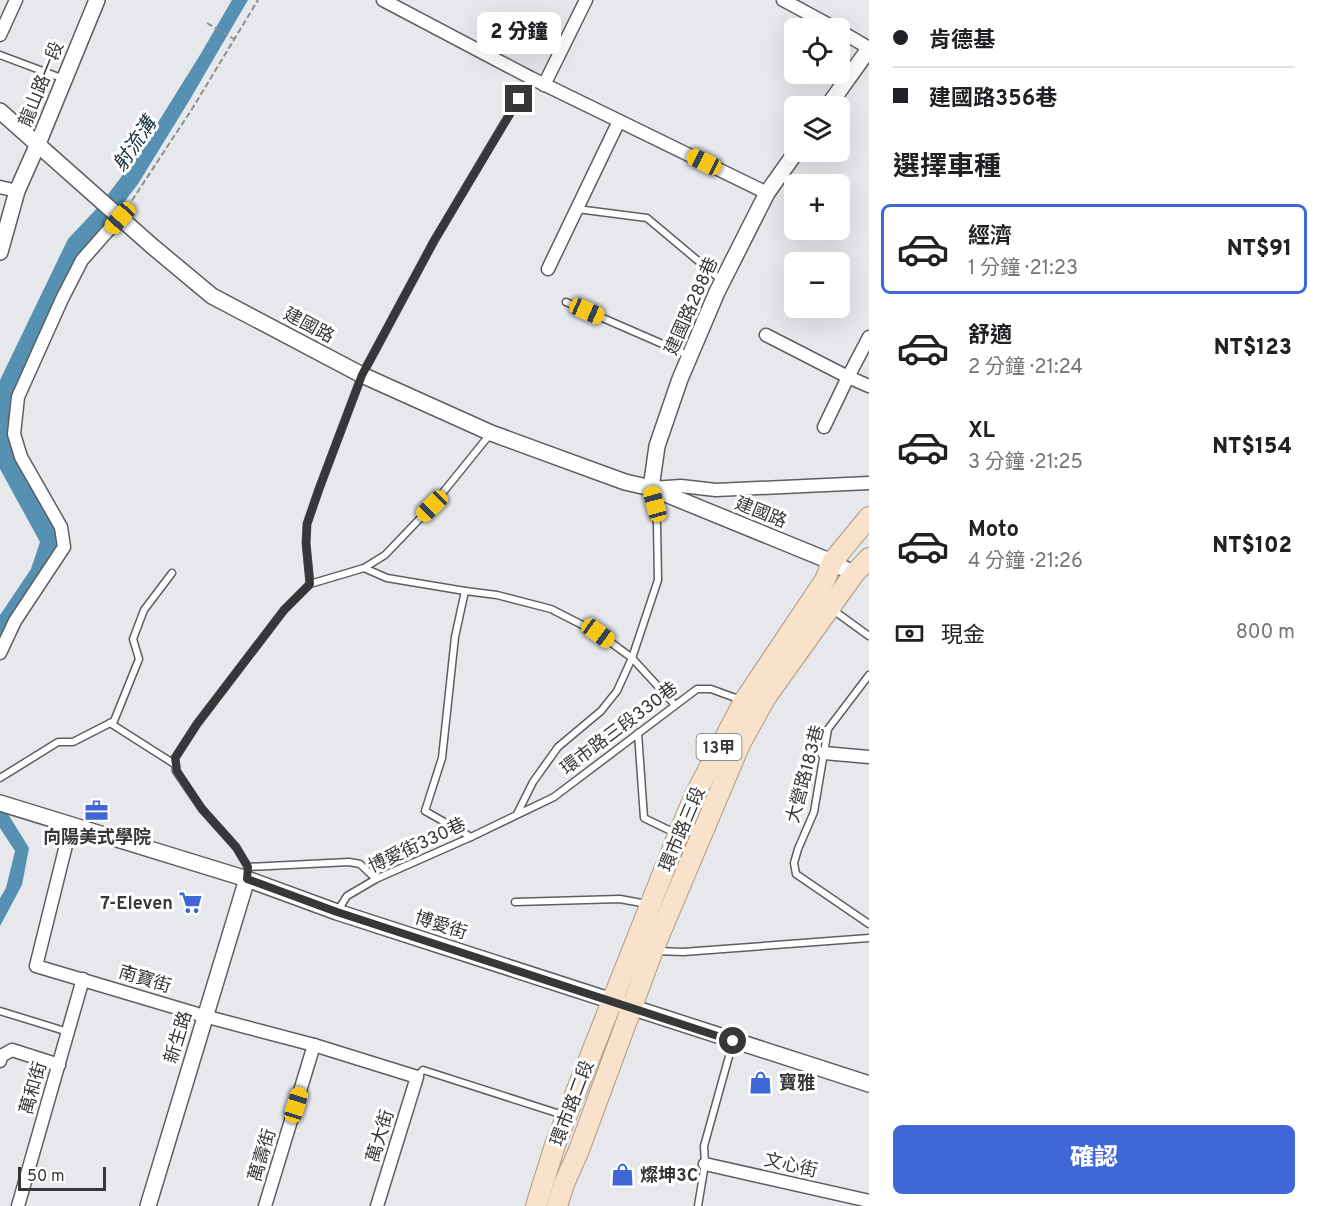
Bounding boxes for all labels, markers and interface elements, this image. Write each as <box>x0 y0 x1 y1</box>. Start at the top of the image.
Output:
callout: 2 分鐘 <box>477 12 561 54</box>
map controls <box>784 18 850 318</box>
button: locate <box>784 18 850 84</box>
text: 2 分鐘 <box>490 20 548 46</box>
text: 肯德基 <box>929 28 995 55</box>
street label: 龍山路一段 <box>15 39 70 131</box>
route end <box>505 85 532 112</box>
text: 建國路356巷 <box>929 86 1057 113</box>
button: layers <box>784 96 850 162</box>
water label: 射流溝 <box>108 110 165 177</box>
car <box>684 146 724 178</box>
text: 選擇車種 <box>893 151 1001 185</box>
button: + <box>784 174 850 240</box>
car <box>101 199 139 237</box>
icon: car <box>896 222 950 276</box>
text: 經濟 <box>968 224 1012 251</box>
text: NT$91 <box>1227 236 1292 263</box>
button: − <box>784 252 850 318</box>
street label: 建國路288巷 <box>661 254 724 359</box>
text: 1 分鐘 · 21:23 <box>968 256 1078 282</box>
car <box>567 295 607 327</box>
street label: 建國路 <box>279 303 338 349</box>
icon: car <box>896 321 950 375</box>
text: 舒適 <box>968 323 1012 350</box>
text: NT$123 <box>1214 335 1292 362</box>
text: 2 分鐘 · 21:24 <box>968 355 1083 381</box>
text: XL <box>968 418 995 445</box>
icon: car <box>896 420 950 474</box>
text: NT$154 <box>1212 434 1292 461</box>
text: 3 分鐘 · 21:25 <box>968 450 1083 476</box>
car <box>642 484 668 524</box>
car <box>413 487 451 525</box>
street label: 建國路 <box>731 493 790 534</box>
text: Moto <box>968 517 1019 544</box>
icon: car <box>896 519 950 573</box>
text: NT$102 <box>1212 533 1292 560</box>
text: 4 分鐘 · 21:26 <box>968 549 1083 575</box>
car <box>578 615 618 651</box>
icon: cash <box>893 617 926 650</box>
text: 800 m <box>1236 620 1295 646</box>
text: 現金 <box>941 623 985 650</box>
street label: 環市路三段330巷 <box>557 678 683 781</box>
street label: 大營路183巷 <box>782 723 831 826</box>
road number: 13甲 <box>696 734 742 760</box>
street label: 環市路三段 <box>655 784 712 876</box>
office icon: 向陽美式學院 <box>84 798 110 824</box>
street label: 博愛街330巷 <box>365 814 470 879</box>
place label: 向陽美式學院 <box>43 827 151 850</box>
supermarket icon: 7-Eleven <box>178 890 204 916</box>
place label: 7-Eleven <box>100 893 173 916</box>
street label: 博愛街 <box>411 907 470 946</box>
street label: 南寶街 <box>115 962 174 999</box>
street label: 新生路 <box>161 1008 198 1067</box>
route start <box>719 1027 746 1054</box>
street label: 環市路二段 <box>547 1057 600 1150</box>
street label: 萬和街 <box>16 1059 53 1118</box>
shop icon: 寶雅 <box>748 1070 774 1096</box>
place label: 寶雅 <box>779 1072 815 1096</box>
car <box>282 1085 310 1125</box>
street label: 萬大街 <box>363 1107 400 1166</box>
button: 確認 <box>893 1125 1295 1194</box>
street label: 萬壽街 <box>245 1126 282 1185</box>
street label: 文心街 <box>762 1149 820 1184</box>
shop icon: 燦坤3C <box>609 1162 635 1188</box>
scale bar <box>18 1164 106 1192</box>
place label: 燦坤3C <box>640 1165 698 1188</box>
text: 50 m <box>27 1167 65 1187</box>

